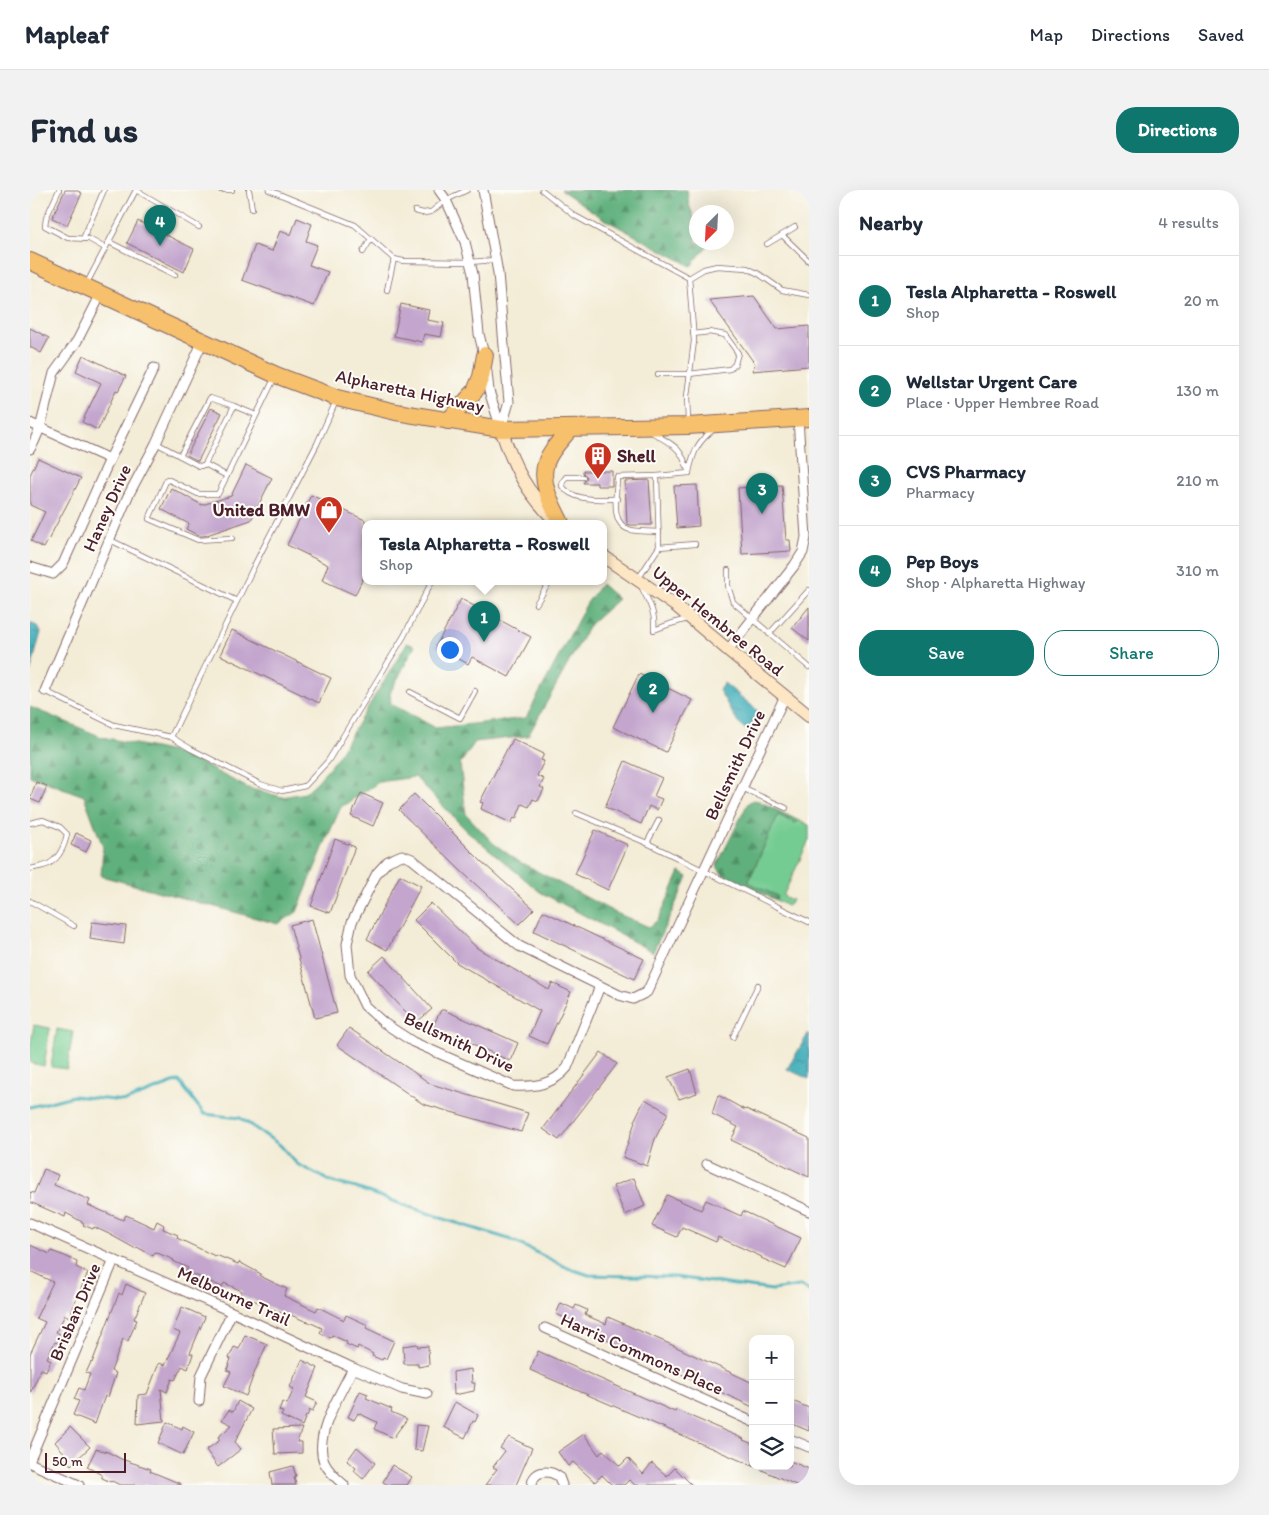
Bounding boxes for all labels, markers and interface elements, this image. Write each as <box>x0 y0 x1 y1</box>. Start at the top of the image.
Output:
text: Mapleaf <box>25 20 109 49</box>
text: Map <box>1030 24 1063 46</box>
text: Directions <box>1091 24 1170 46</box>
text: Saved <box>1198 24 1244 46</box>
button: Directions <box>1116 107 1239 153</box>
text: Find us <box>30 109 138 151</box>
pin: 4 <box>144 205 176 246</box>
north arrow <box>689 205 734 250</box>
text: Nearby <box>859 210 923 235</box>
text: 4 results <box>1158 213 1219 232</box>
text: Tesla Alpharetta - Roswell <box>906 280 1116 303</box>
text: 1 <box>871 291 879 310</box>
text: 20 m <box>1184 291 1219 310</box>
text: Shop <box>906 303 940 322</box>
street label: Alpharetta Highway <box>334 365 487 418</box>
text: Wellstar Urgent Care <box>906 370 1077 393</box>
text: 2 <box>871 381 879 400</box>
text: 130 m <box>1176 381 1219 400</box>
text: Place · Upper Hembree Road <box>906 393 1099 412</box>
building icon: Shell <box>583 441 613 480</box>
place label: Shell <box>617 445 656 467</box>
text: CVS Pharmacy <box>906 460 1026 483</box>
street label: Haney Drive <box>78 461 136 555</box>
text: 3 <box>871 471 879 490</box>
text: 210 m <box>1176 471 1219 490</box>
pin: 3 <box>746 473 778 514</box>
text: Pharmacy <box>906 483 974 502</box>
shop icon: United BMW <box>314 495 344 534</box>
place label: United BMW <box>213 499 311 521</box>
popup <box>362 520 607 585</box>
text: Tesla Alpharetta - Roswell <box>379 532 590 555</box>
text: Pep Boys <box>906 550 979 573</box>
text: Shop <box>379 555 413 574</box>
street label: Upper Hembree Road <box>648 561 788 681</box>
text: 4 <box>870 561 880 580</box>
text: 310 m <box>1176 561 1219 580</box>
text: Shop · Alpharetta Highway <box>906 573 1085 592</box>
pin: 1 <box>468 601 500 642</box>
button: Save <box>859 630 1034 676</box>
button: Share <box>1044 630 1219 676</box>
your location <box>437 637 463 663</box>
pin: 2 <box>637 672 669 713</box>
street label: Bellsmith Drive <box>700 706 770 824</box>
street label: Bellsmith Drive <box>400 1007 518 1077</box>
street label: Brisban Drive <box>45 1260 105 1364</box>
street label: Melbourne Trail <box>174 1261 294 1331</box>
street label: Harris Commons Place <box>557 1308 727 1400</box>
map controls <box>749 1335 794 1470</box>
button: + <box>749 1335 794 1380</box>
button: − <box>749 1380 794 1425</box>
button: layers <box>749 1425 794 1470</box>
scale bar <box>45 1450 126 1473</box>
text: 50 m <box>52 1453 83 1470</box>

